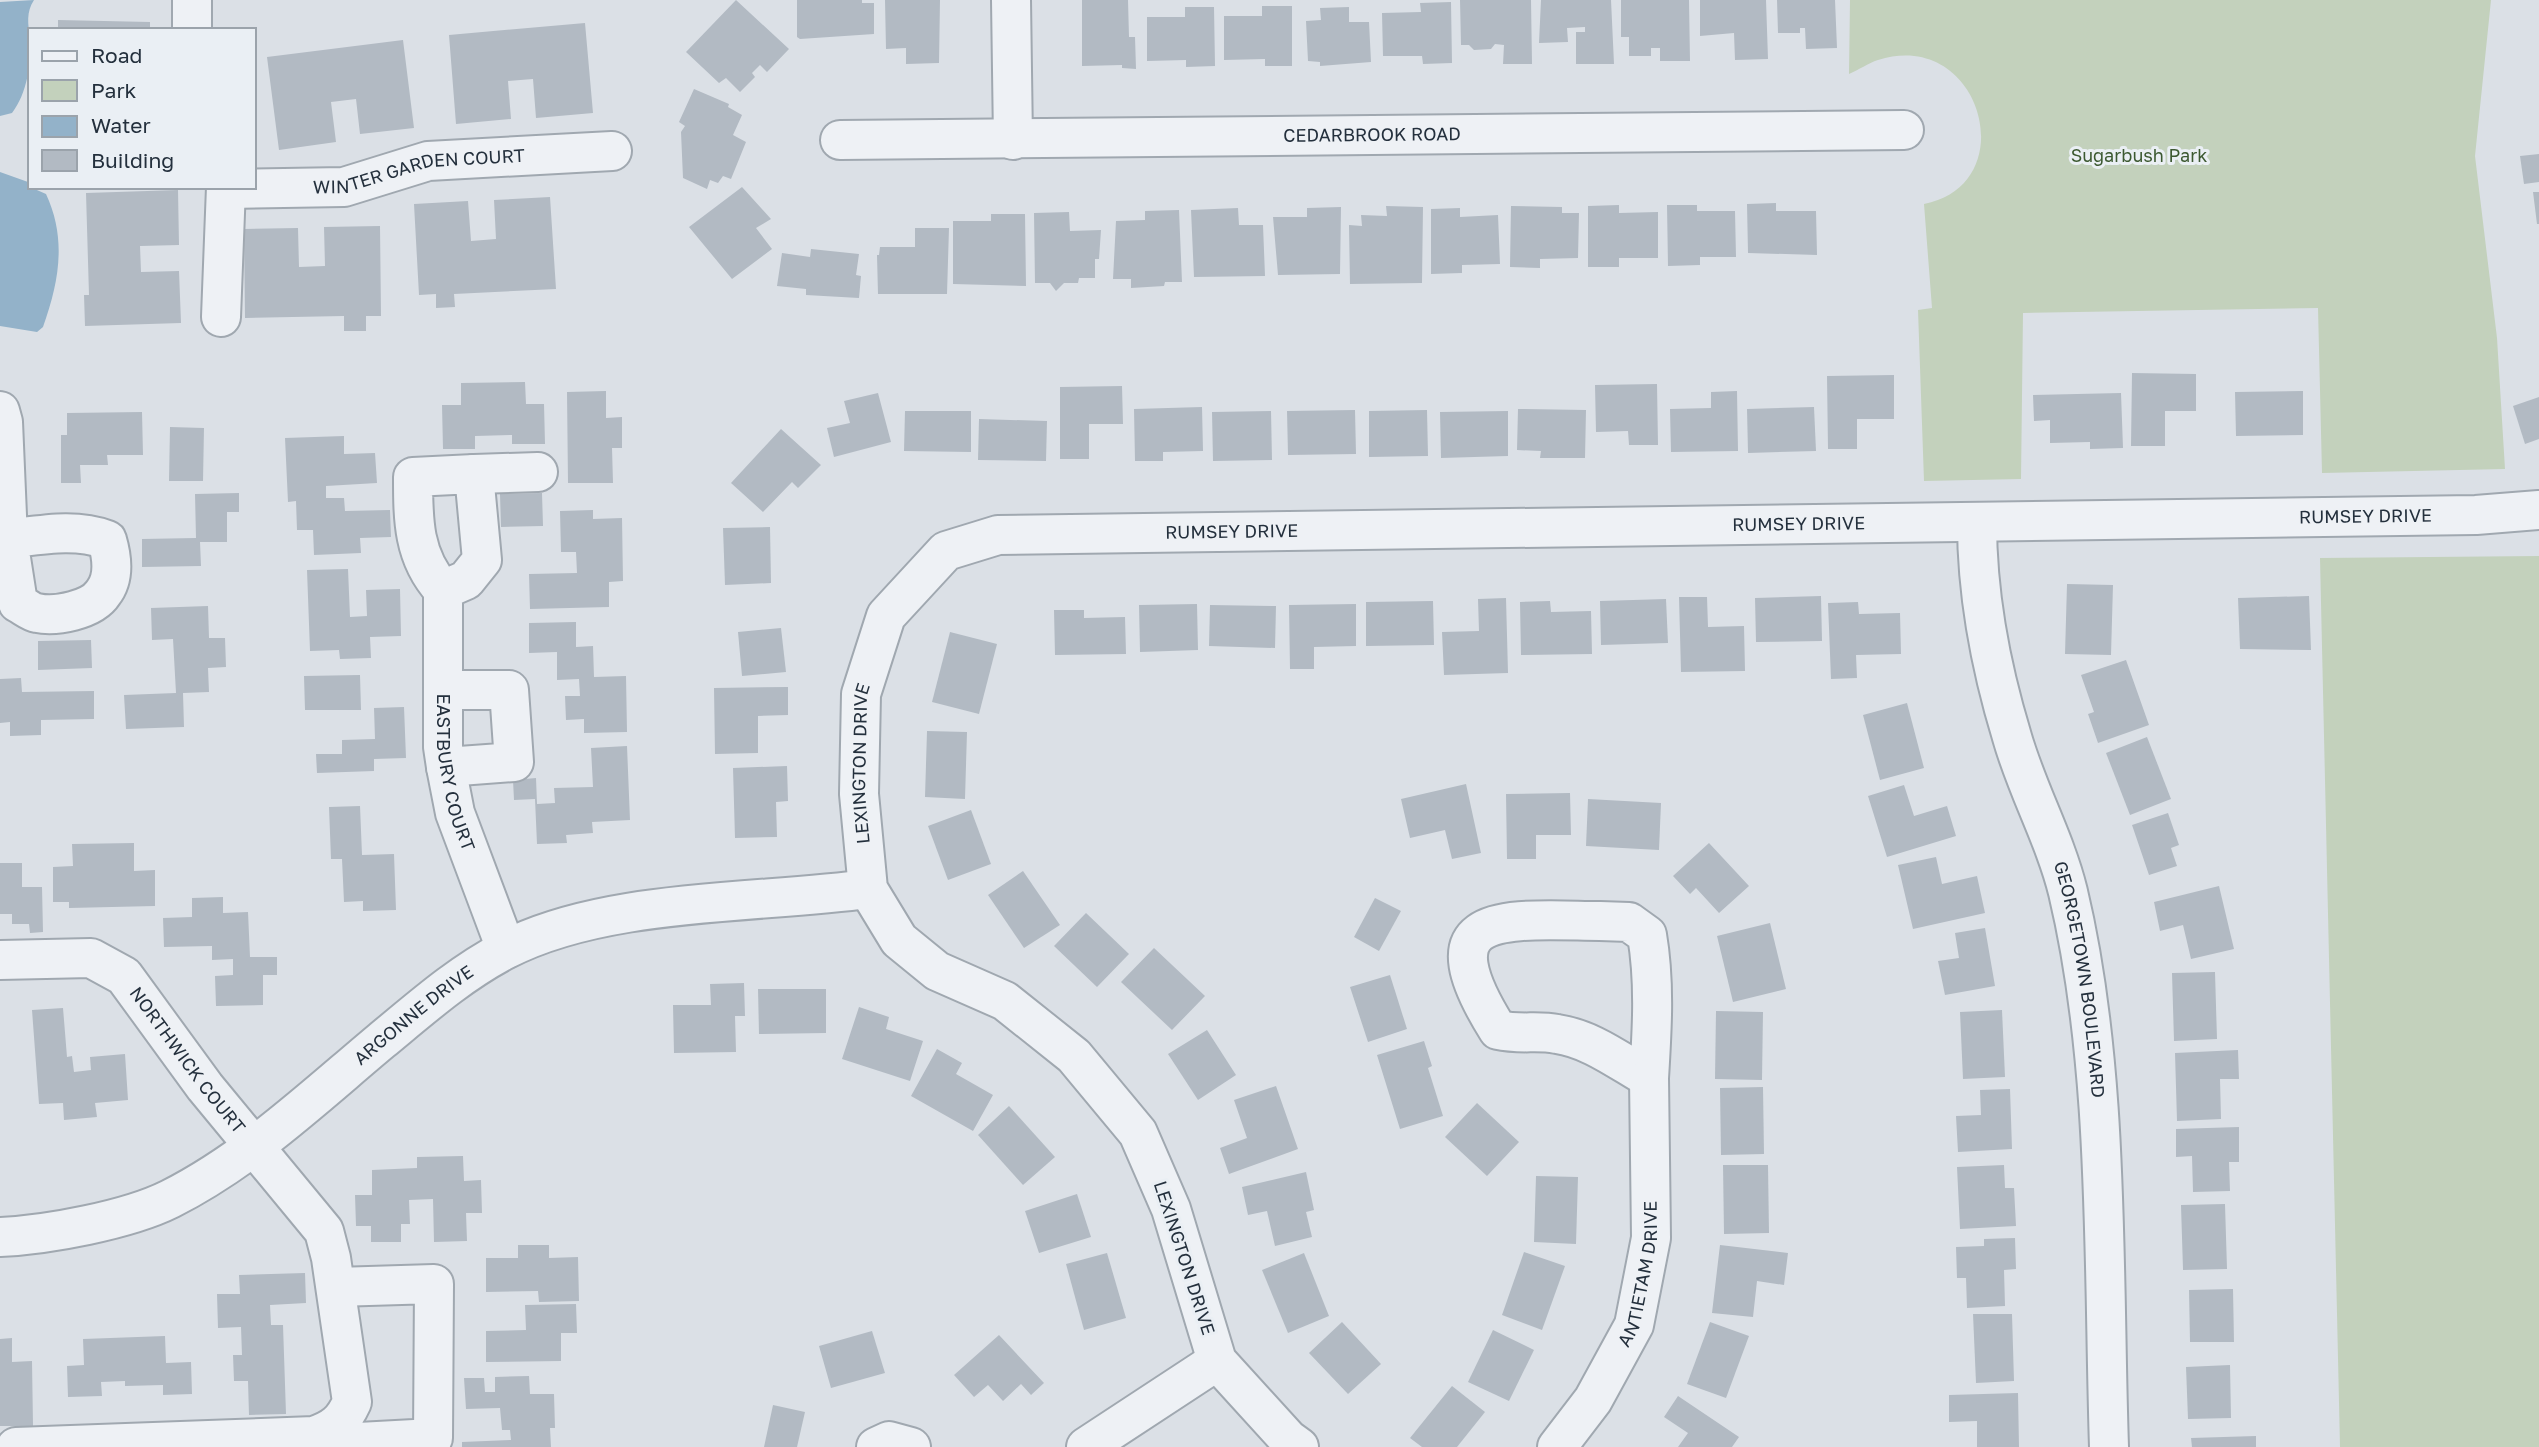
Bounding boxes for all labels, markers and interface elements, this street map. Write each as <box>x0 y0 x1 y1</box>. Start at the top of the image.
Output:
legend <box>28 28 256 189</box>
text: Road <box>91 42 142 68</box>
text: Park <box>91 77 137 103</box>
text: Water <box>91 112 151 138</box>
street label: CEDARBROOK ROAD <box>1283 122 1461 146</box>
street label: WINTER GARDEN COURT <box>313 144 525 198</box>
park label: Sugarbush Park <box>2071 144 2207 166</box>
text: Building <box>91 147 174 173</box>
street label: RUMSEY DRIVE <box>2299 504 2432 527</box>
street label: RUMSEY DRIVE <box>1732 511 1865 535</box>
street label: RUMSEY DRIVE <box>1165 519 1298 543</box>
street label: LEXINGTON DRIVE <box>847 680 874 845</box>
street label: EASTBURY COURT <box>433 694 480 854</box>
street label: GEORGETOWN BOULEVARD <box>2050 858 2110 1099</box>
street label: ARGONNE DRIVE <box>349 960 477 1069</box>
street label: NORTHWICK COURT <box>126 982 251 1137</box>
street label: LEXINGTON DRIVE <box>1150 1178 1220 1337</box>
street label: ANTIETAM DRIVE <box>1612 1201 1661 1350</box>

